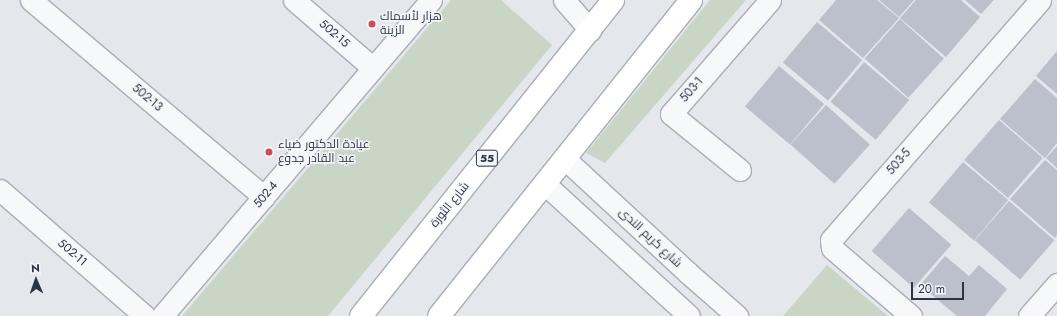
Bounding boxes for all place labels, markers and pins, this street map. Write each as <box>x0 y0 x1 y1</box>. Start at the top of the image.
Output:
place label: هزار لأسماك الزينة <box>380 10 442 38</box>
marker: هزار لأسماك الزينة <box>367 19 377 29</box>
place label: عيادة الدكتور ضياء عبد القادر جدوع <box>278 138 370 166</box>
marker: عيادة الدكتور ضياء عبد القادر جدوع <box>263 146 275 158</box>

